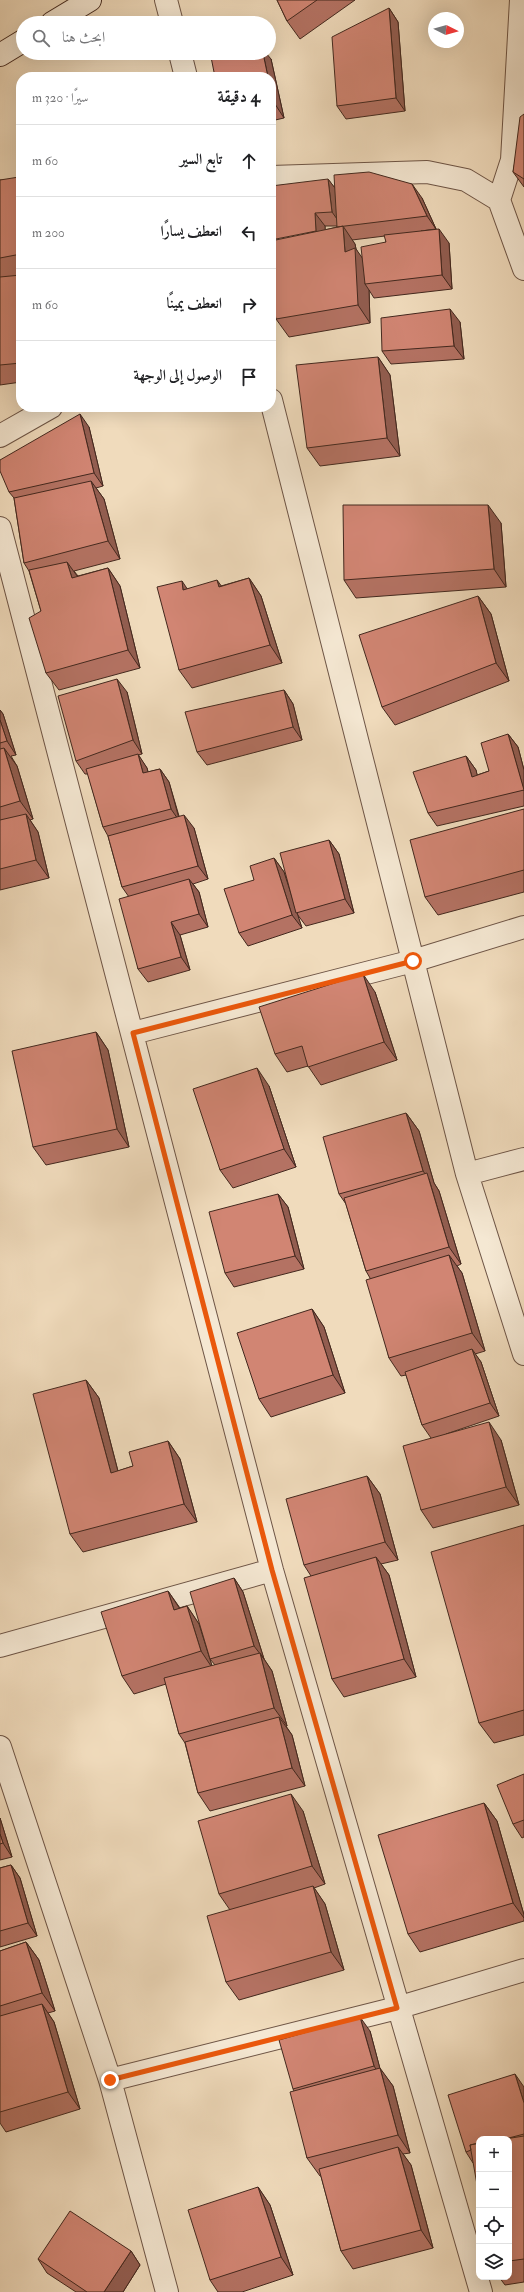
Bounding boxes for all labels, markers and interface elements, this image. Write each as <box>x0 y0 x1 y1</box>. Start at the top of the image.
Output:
north arrow <box>428 12 464 48</box>
search box <box>16 16 276 60</box>
icon: search <box>30 27 52 49</box>
text: ابحث هنا <box>62 28 105 47</box>
text: 4 دقيقة <box>218 86 260 107</box>
text: سيرًا · 320 m <box>32 90 88 106</box>
text: تابع السير <box>180 150 222 169</box>
icon: ahead <box>238 150 260 172</box>
text: 60 m <box>32 153 58 169</box>
text: انعطف يسارًا <box>161 222 222 241</box>
icon: left <box>238 222 260 244</box>
text: 200 m <box>32 225 65 241</box>
text: انعطف يمينًا <box>167 294 222 313</box>
icon: right <box>238 294 260 316</box>
text: 60 m <box>32 297 58 313</box>
text: الوصول إلى الوجهة <box>134 366 222 385</box>
icon: arrive <box>238 366 260 388</box>
route start <box>404 952 422 970</box>
route end <box>101 2071 119 2089</box>
map controls <box>476 2136 512 2280</box>
button: + <box>476 2136 512 2172</box>
button: − <box>476 2172 512 2208</box>
button: locate <box>476 2208 512 2244</box>
button: layers <box>476 2244 512 2280</box>

